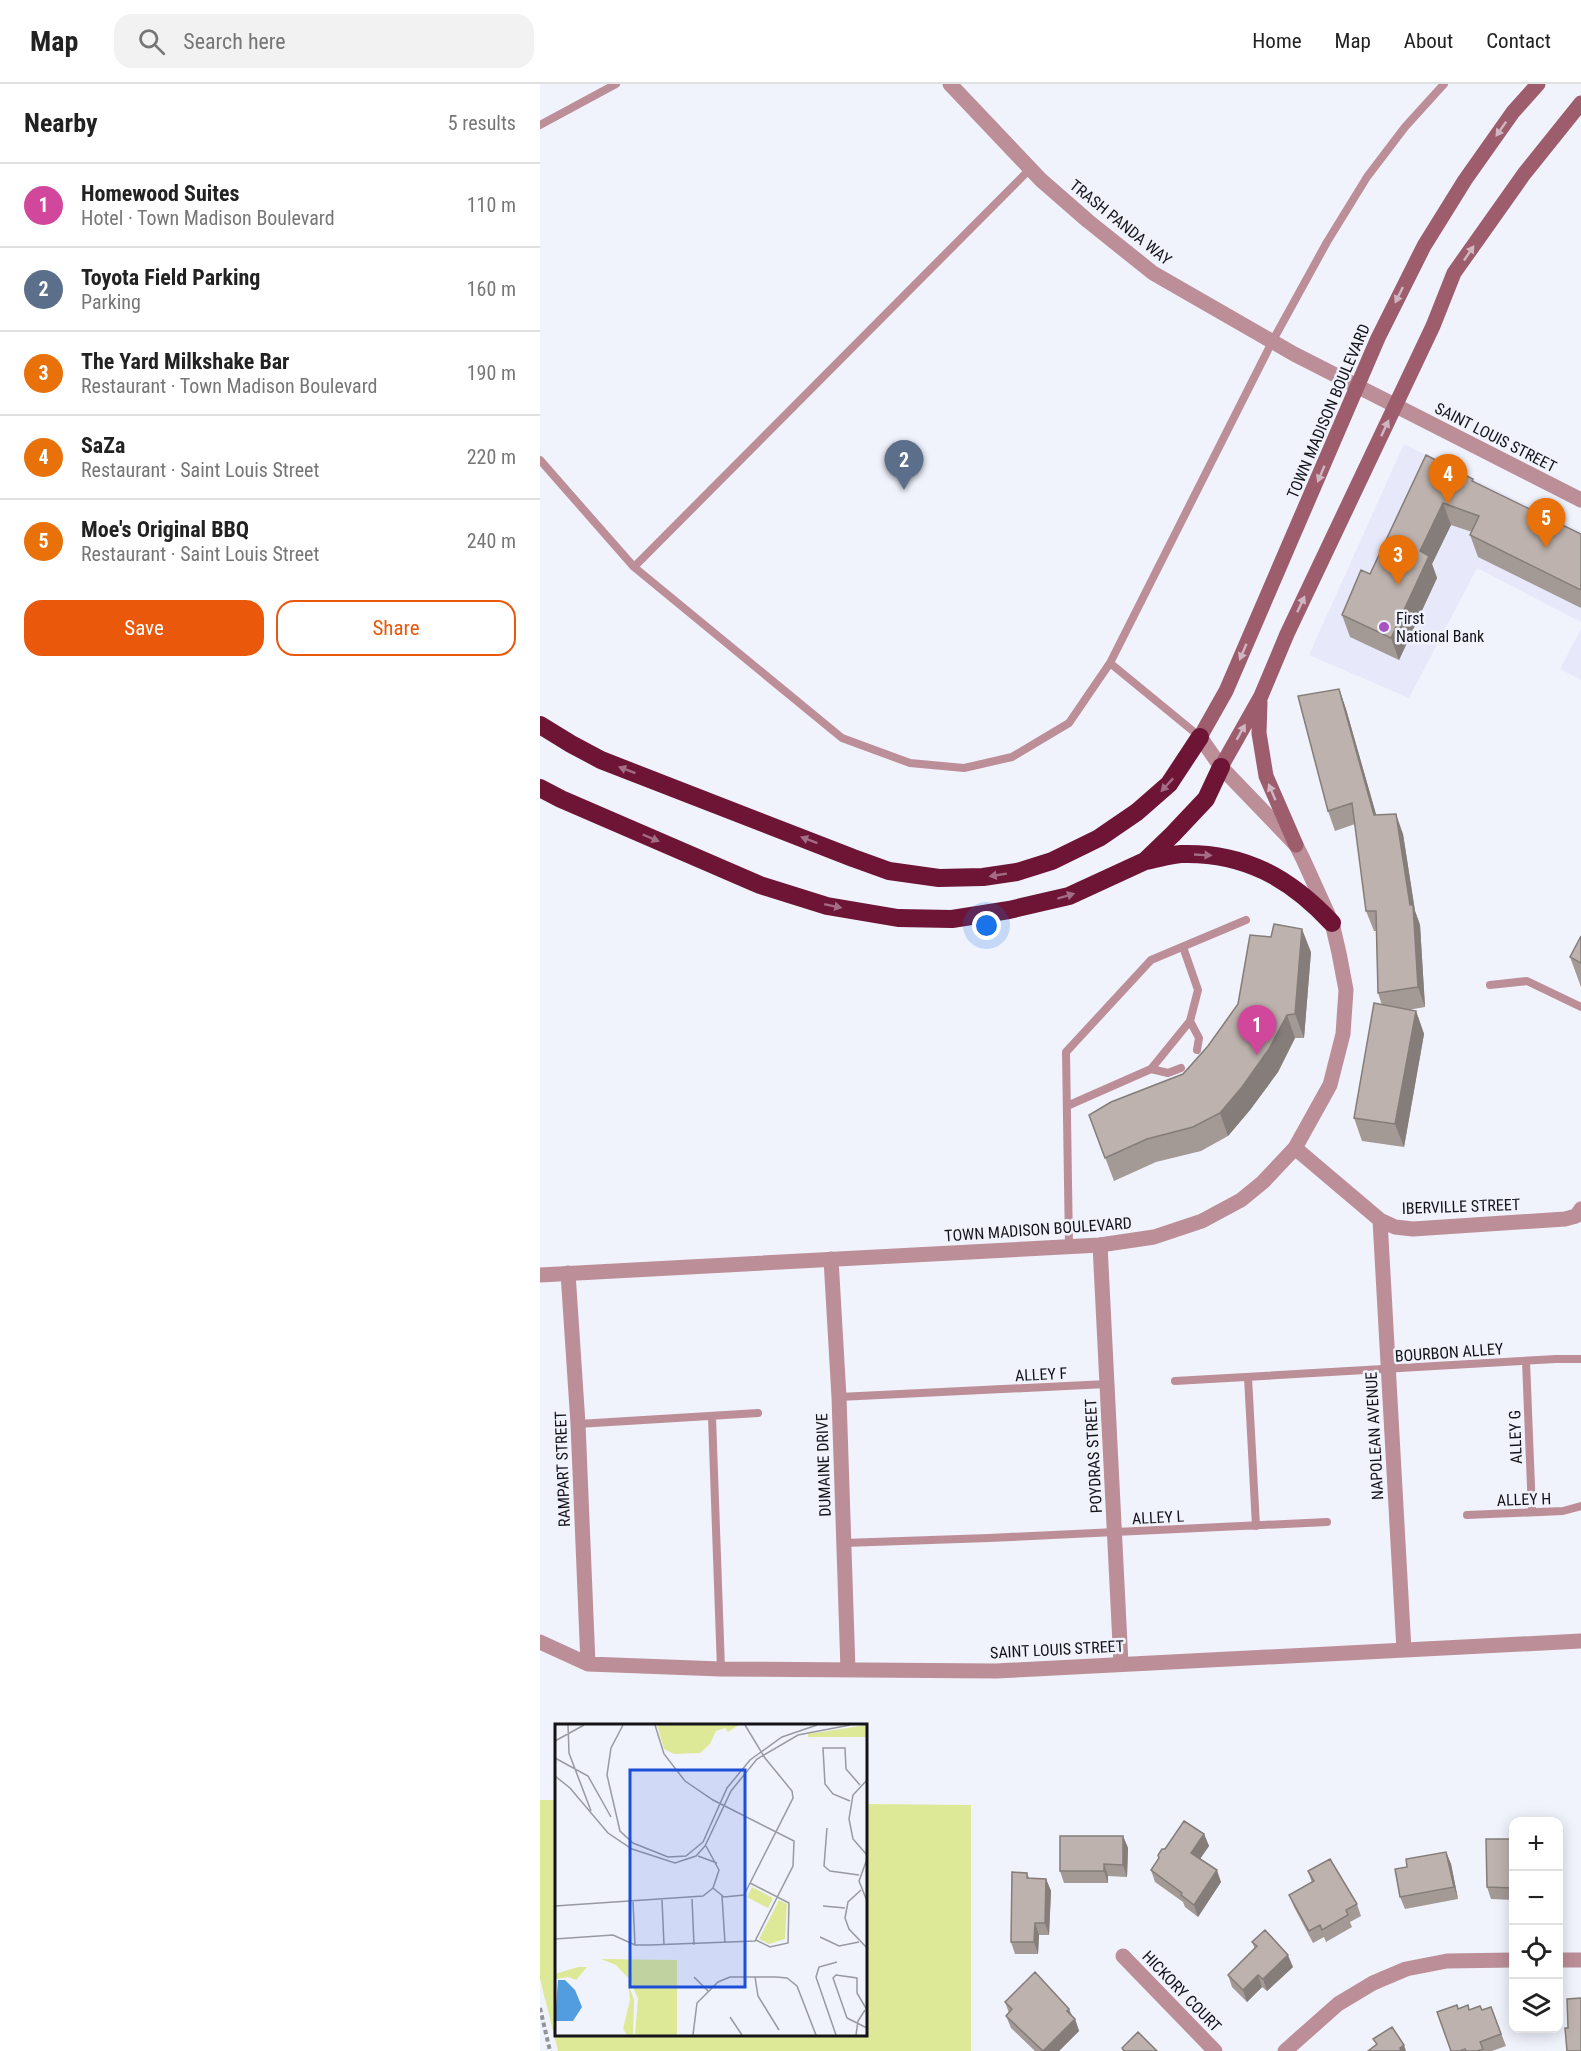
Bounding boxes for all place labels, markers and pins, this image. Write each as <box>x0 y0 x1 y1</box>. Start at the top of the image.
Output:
pin: 2 <box>884 440 924 490</box>
pin: 4 <box>1428 454 1468 504</box>
pin: 5 <box>1526 498 1566 548</box>
pin: 3 <box>1378 536 1418 585</box>
place label: First National Bank <box>1396 609 1485 646</box>
marker: First National Bank <box>1377 620 1391 634</box>
pin: 1 <box>1238 1006 1276 1055</box>

